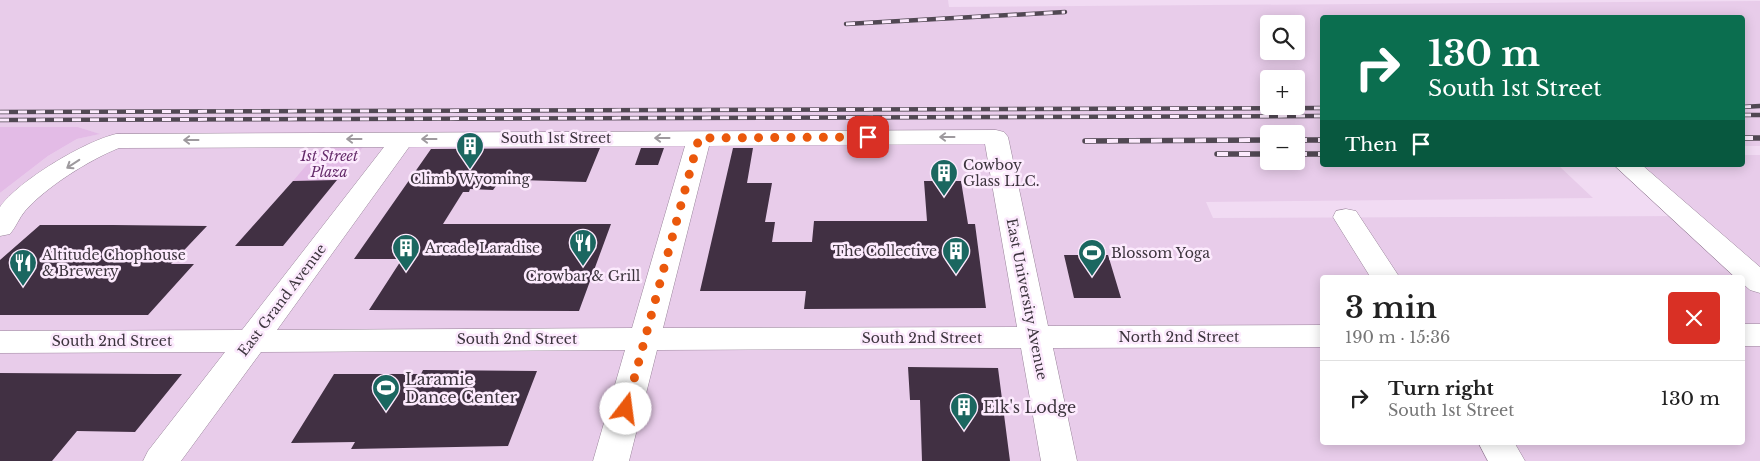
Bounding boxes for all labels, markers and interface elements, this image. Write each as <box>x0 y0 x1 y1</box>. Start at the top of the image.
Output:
map controls <box>1260 15 1305 170</box>
button: search <box>1260 15 1305 60</box>
text: 130 m <box>1428 32 1540 75</box>
icon: right <box>1345 35 1410 100</box>
button: + <box>1260 70 1305 115</box>
text: South 1st Street <box>1428 75 1602 102</box>
pin <box>847 116 889 158</box>
icon: arrive <box>854 123 882 151</box>
button: − <box>1260 125 1305 170</box>
street label: South 1st Street <box>501 129 612 147</box>
icon: arrive <box>1407 130 1435 158</box>
building icon: Climb Wyoming <box>455 131 485 170</box>
one-way arrow <box>939 132 956 142</box>
one-way arrow <box>654 133 670 143</box>
text: Then <box>1345 133 1397 156</box>
one-way arrow <box>346 134 362 144</box>
one-way arrow <box>422 134 438 144</box>
one-way arrow <box>184 135 200 145</box>
park label: 1st Street Plaza <box>299 147 359 181</box>
place label: Cowboy Glass LLC. <box>963 156 1040 190</box>
building icon: Cowboy Glass LLC. <box>929 158 959 197</box>
one-way arrow <box>66 159 80 169</box>
place label: Climb Wyoming <box>410 170 530 188</box>
street label: East University Avenue <box>1002 217 1052 381</box>
restaurant icon: Crowbar & Grill <box>568 228 598 267</box>
building icon: Arcade Laradise <box>391 233 421 272</box>
building icon: The Collective <box>941 236 971 275</box>
sports icon: Blossom Yoga <box>1077 238 1107 277</box>
place label: Arcade Laradise <box>424 239 540 257</box>
street label: East Grand Avenue <box>234 240 330 360</box>
place label: The Collective <box>833 242 937 260</box>
place label: Blossom Yoga <box>1111 244 1210 262</box>
place label: Altitude Chophouse & Brewery <box>41 246 186 280</box>
restaurant icon: Altitude Chophouse & Brewery <box>8 248 38 287</box>
place label: Crowbar & Grill <box>526 267 641 285</box>
text: 3 min <box>1345 289 1437 326</box>
button: close <box>1668 292 1720 344</box>
text: 190 m · 15:36 <box>1345 327 1450 347</box>
street label: North 2nd Street <box>1119 328 1240 346</box>
street label: South 2nd Street <box>862 329 983 347</box>
street label: South 2nd Street <box>457 330 578 348</box>
street label: South 2nd Street <box>52 332 173 350</box>
place label: Laramie Dance Center <box>405 369 517 407</box>
sports icon: Laramie Dance Center <box>371 373 401 412</box>
text: Turn right <box>1388 377 1494 400</box>
position arrow <box>599 382 651 434</box>
icon: right <box>1345 384 1373 412</box>
text: 130 m <box>1660 387 1720 410</box>
building icon: Elk's Lodge <box>949 392 979 431</box>
place label: Elk's Lodge <box>983 397 1076 417</box>
text: South 1st Street <box>1388 400 1514 420</box>

